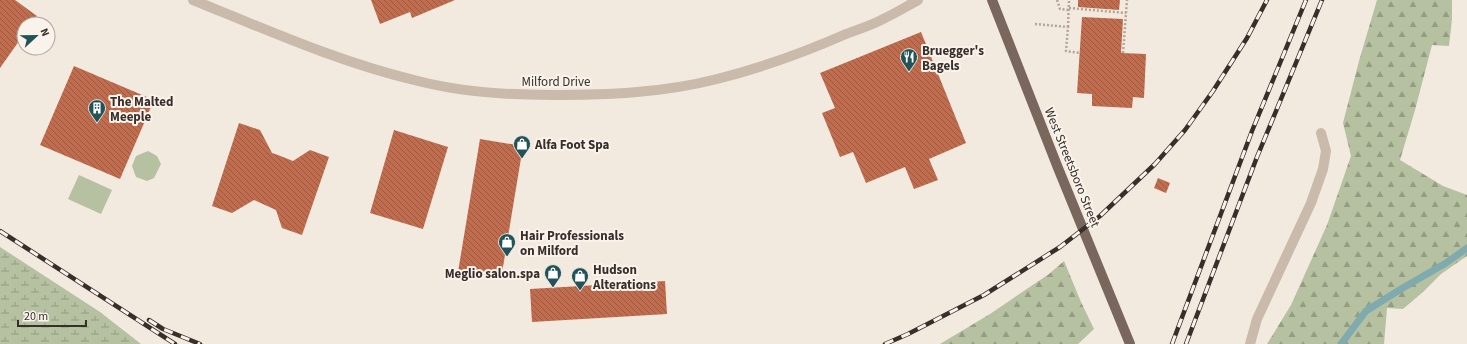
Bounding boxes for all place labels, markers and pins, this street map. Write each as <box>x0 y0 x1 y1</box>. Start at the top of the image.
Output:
place label: Bruegger's Bagels <box>922 42 984 75</box>
restaurant icon: Bruegger's Bagels <box>899 47 919 72</box>
place label: The Malted Meeple <box>110 93 173 126</box>
building icon: The Malted Meeple <box>87 98 107 123</box>
shop icon: Alfa Foot Spa <box>512 134 532 159</box>
place label: Alfa Foot Spa <box>534 136 610 154</box>
place label: Hair Professionals on Milford <box>520 227 624 260</box>
shop icon: Hair Professionals on Milford <box>497 232 517 257</box>
place label: Hudson Alterations <box>592 261 656 294</box>
shop icon: Meglio salon.spa <box>543 263 563 288</box>
place label: Meglio salon.spa <box>445 265 540 283</box>
shop icon: Hudson Alterations <box>570 266 590 291</box>

